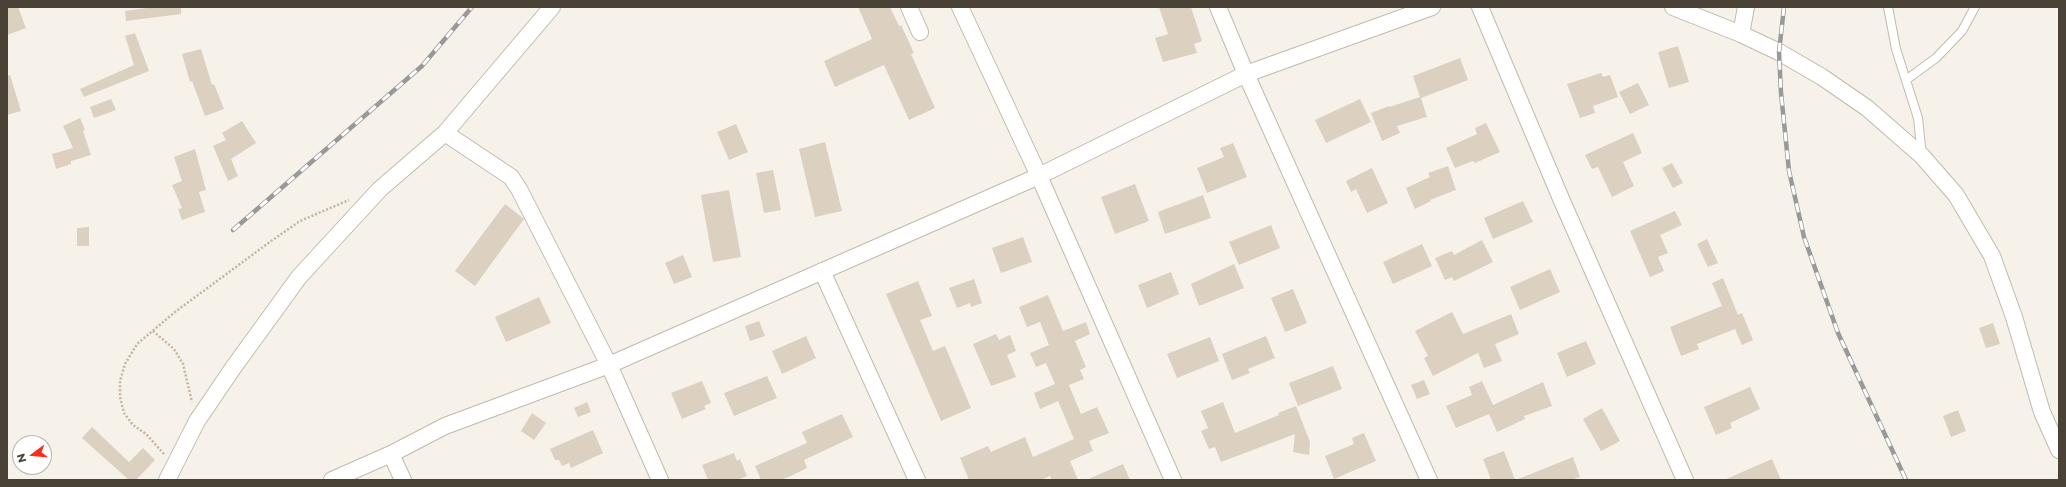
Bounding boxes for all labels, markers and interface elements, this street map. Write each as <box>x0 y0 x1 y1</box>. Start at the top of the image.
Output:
north arrow <box>12 435 52 475</box>
text: N <box>13 452 29 464</box>

